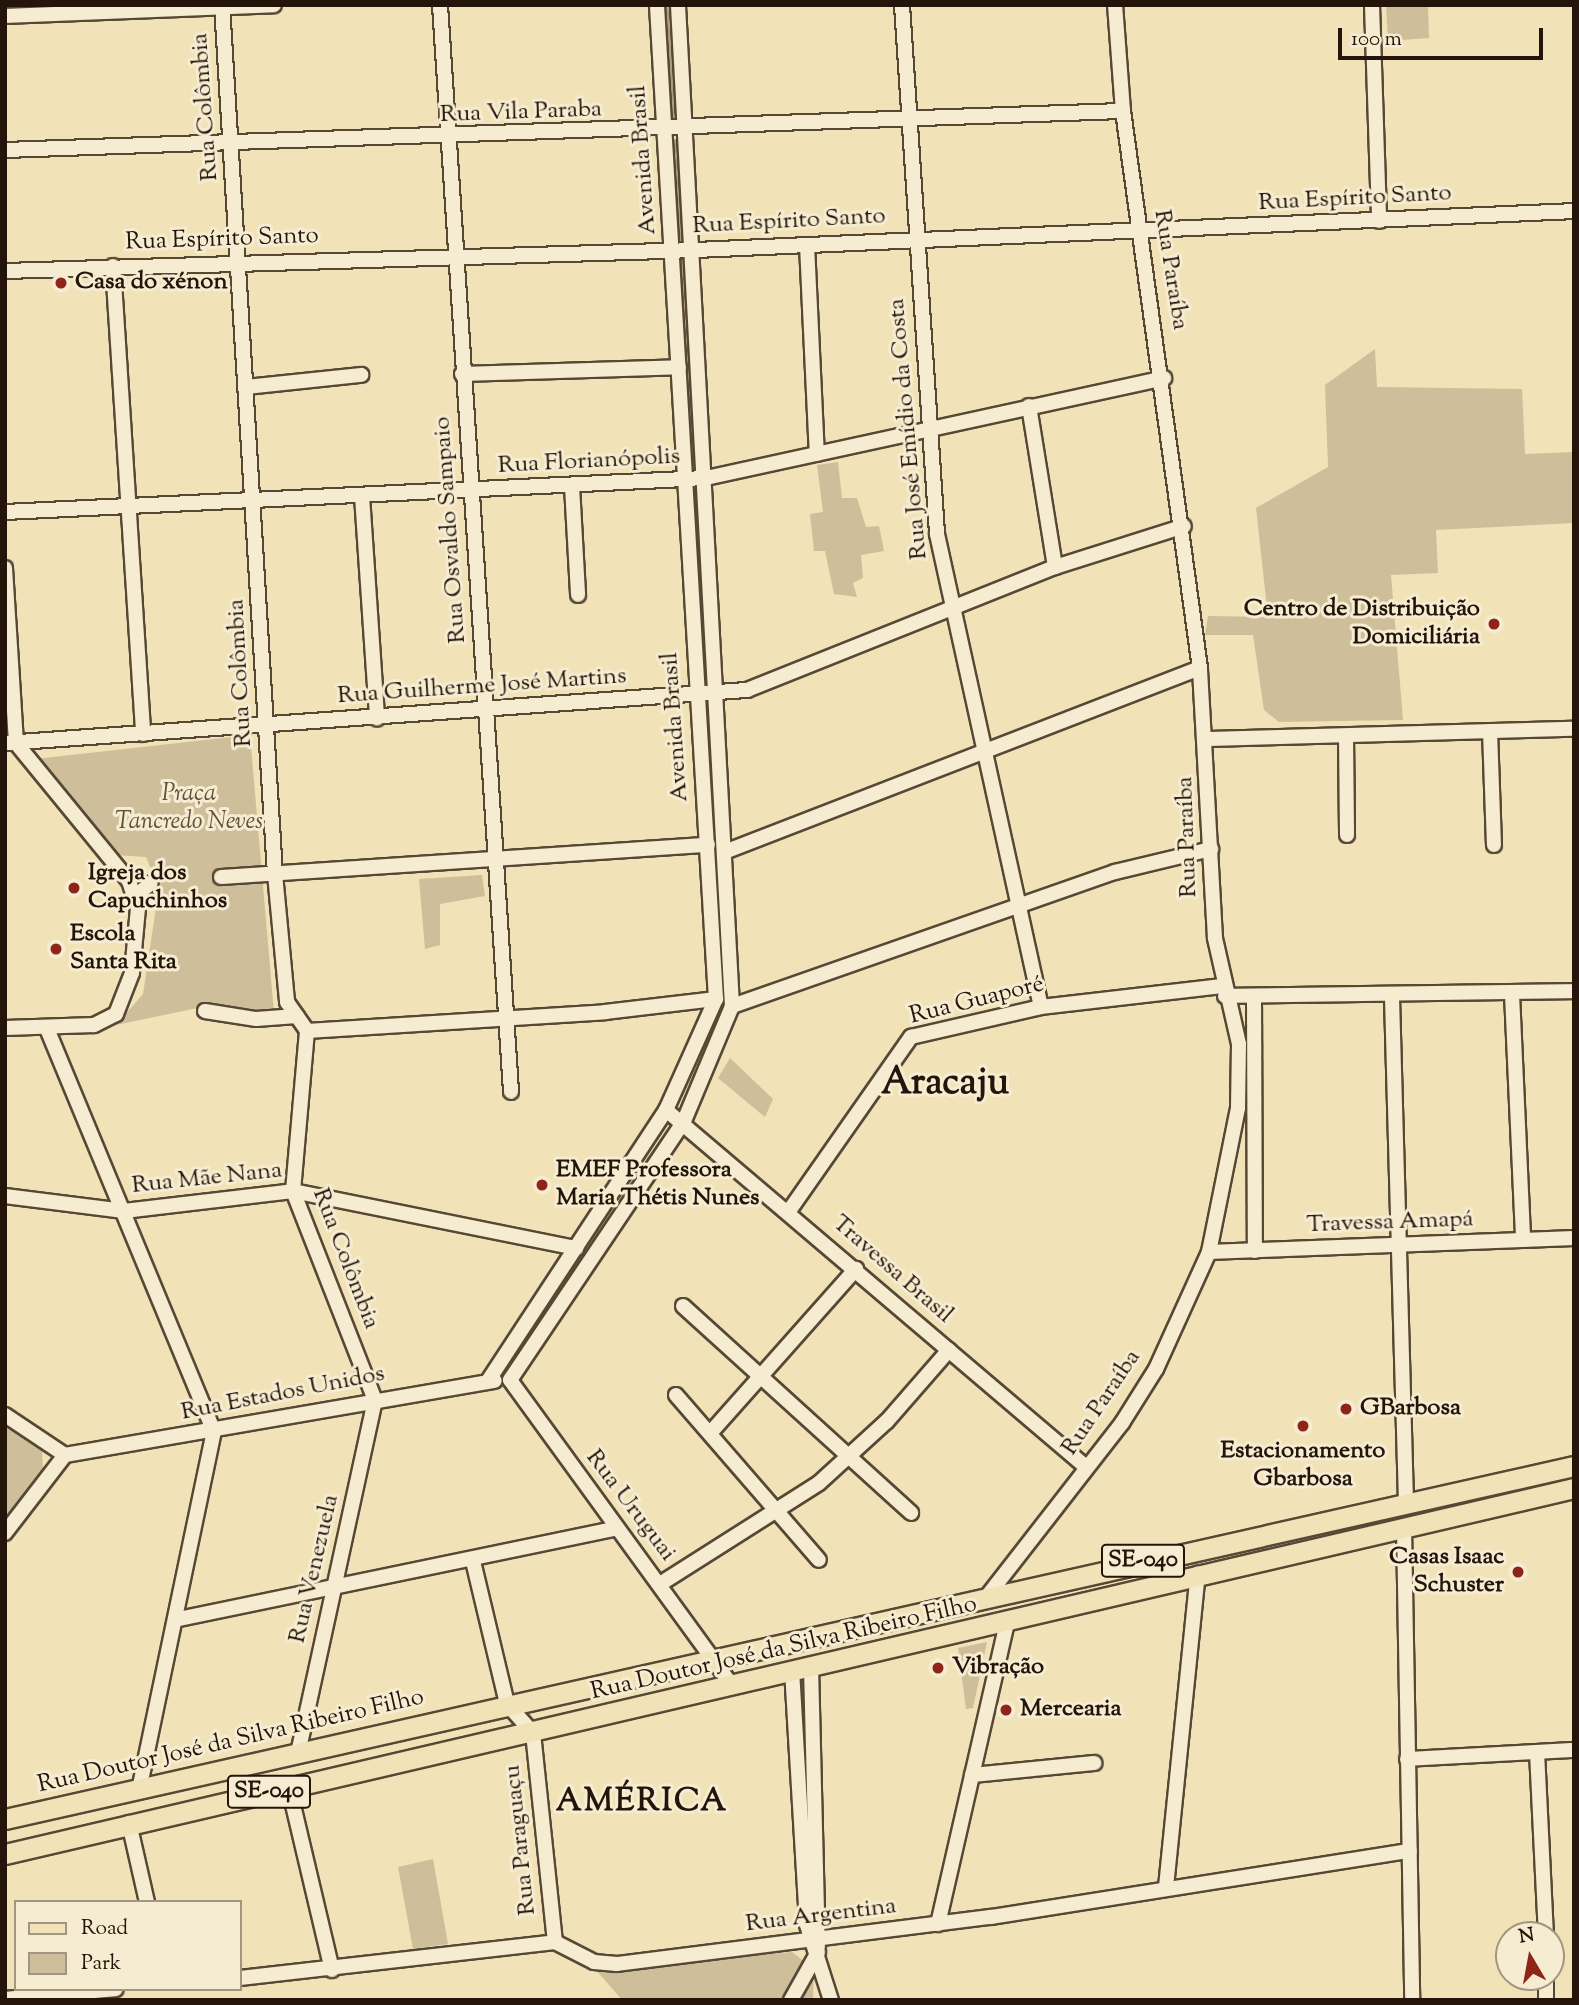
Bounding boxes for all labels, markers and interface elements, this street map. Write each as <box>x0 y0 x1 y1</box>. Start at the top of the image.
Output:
scale bar <box>1341 14 1546 58</box>
text: 100 m <box>1351 25 1402 55</box>
street label: Rua Colômbia <box>186 32 226 182</box>
street label: Avenida Brasil <box>624 84 664 236</box>
street label: Rua Vila Paraba <box>439 96 603 130</box>
street label: Rua Espírito Santo <box>1258 180 1452 218</box>
street label: Rua Espírito Santo <box>692 203 886 241</box>
street label: Rua Paraíba <box>1146 208 1194 332</box>
street label: Rua Espírito Santo <box>125 222 319 258</box>
place label: Casa do xénon <box>75 269 228 297</box>
marker: Casa do xénon <box>53 275 69 291</box>
street label: Rua José Emídio da Costa <box>883 297 935 561</box>
street label: Rua Osvaldo Sampaio <box>429 416 473 644</box>
street label: Rua Florianópolis <box>497 443 681 481</box>
place label: Centro de Distribuição Domiciliária <box>1244 596 1480 652</box>
street label: Rua Colômbia <box>223 598 259 748</box>
marker: Centro de Distribuição Domiciliária <box>1486 616 1502 632</box>
street label: Avenida Brasil <box>656 651 696 803</box>
street label: Rua Guilherme José Martins <box>337 663 627 711</box>
street label: Rua Paraíba <box>1171 776 1205 898</box>
park label: Praça Tancredo Neves <box>115 781 263 837</box>
place label: Igreja dos Capuchinhos <box>88 860 227 916</box>
marker: Igreja dos Capuchinhos <box>66 880 82 896</box>
place label: Escola Santa Rita <box>70 921 177 977</box>
marker: Escola Santa Rita <box>48 941 64 957</box>
street label: Rua Guaporé <box>907 970 1047 1032</box>
district label: Aracaju <box>881 1062 1009 1108</box>
street label: Rua Mãe Nana <box>130 1157 284 1201</box>
place label: EMEF Professora Maria Thétis Nunes <box>556 1157 760 1213</box>
marker: EMEF Professora Maria Thétis Nunes <box>534 1177 550 1193</box>
street label: Rua Colômbia <box>305 1185 385 1333</box>
street label: Travessa Amapá <box>1306 1206 1474 1240</box>
street label: Travessa Brasil <box>826 1210 958 1330</box>
street label: Rua Paraíba <box>1056 1345 1148 1461</box>
street label: Rua Estados Unidos <box>179 1360 387 1428</box>
place label: GBarbosa <box>1360 1395 1461 1423</box>
marker: GBarbosa <box>1338 1401 1354 1417</box>
marker: Estacionamento Gbarbosa <box>1295 1418 1311 1434</box>
place label: Estacionamento Gbarbosa <box>1221 1438 1385 1494</box>
street label: Rua Uruguai <box>579 1444 681 1568</box>
street label: Rua Venezuela <box>284 1492 346 1646</box>
road number: SE-040 <box>1099 1542 1187 1580</box>
place label: Casas Isaac Schuster <box>1389 1544 1504 1600</box>
marker: Casas Isaac Schuster <box>1510 1564 1526 1580</box>
street label: Rua Doutor José da Silva Ribeiro Filho <box>588 1591 980 1707</box>
place label: Vibração <box>952 1654 1044 1682</box>
marker: Vibração <box>930 1660 946 1676</box>
street label: Rua Doutor José da Silva Ribeiro Filho <box>35 1684 427 1800</box>
place label: Mercearia <box>1020 1696 1122 1724</box>
marker: Mercearia <box>998 1702 1014 1718</box>
street label: Rua Paraguaçu <box>499 1763 543 1917</box>
road number: SE-040 <box>225 1772 313 1812</box>
district label: AMÉRICA <box>557 1783 727 1821</box>
street label: Rua Argentina <box>744 1892 898 1940</box>
legend <box>14 1900 242 1991</box>
text: Road <box>81 1914 128 1944</box>
north arrow <box>1495 1921 1565 1991</box>
text: N <box>1517 1922 1536 1951</box>
text: Park <box>81 1949 121 1979</box>

